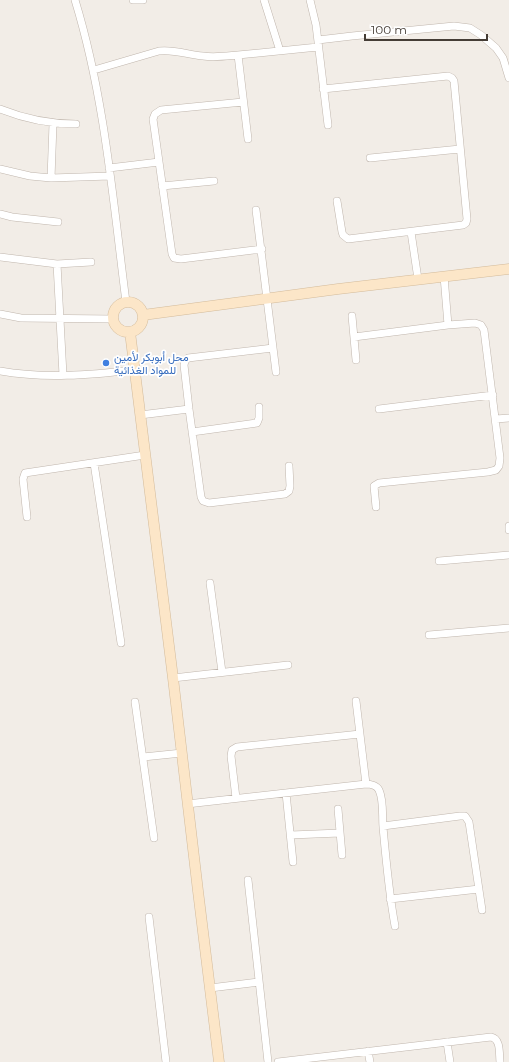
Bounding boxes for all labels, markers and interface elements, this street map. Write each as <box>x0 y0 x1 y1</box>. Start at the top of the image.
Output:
scale bar <box>365 16 487 42</box>
text: 100 m <box>371 22 407 37</box>
place label: محل أبوبكر لأمين للمواد الغذائية <box>114 350 189 377</box>
marker: محل أبوبكر لأمين للمواد الغذائية <box>101 358 111 368</box>

